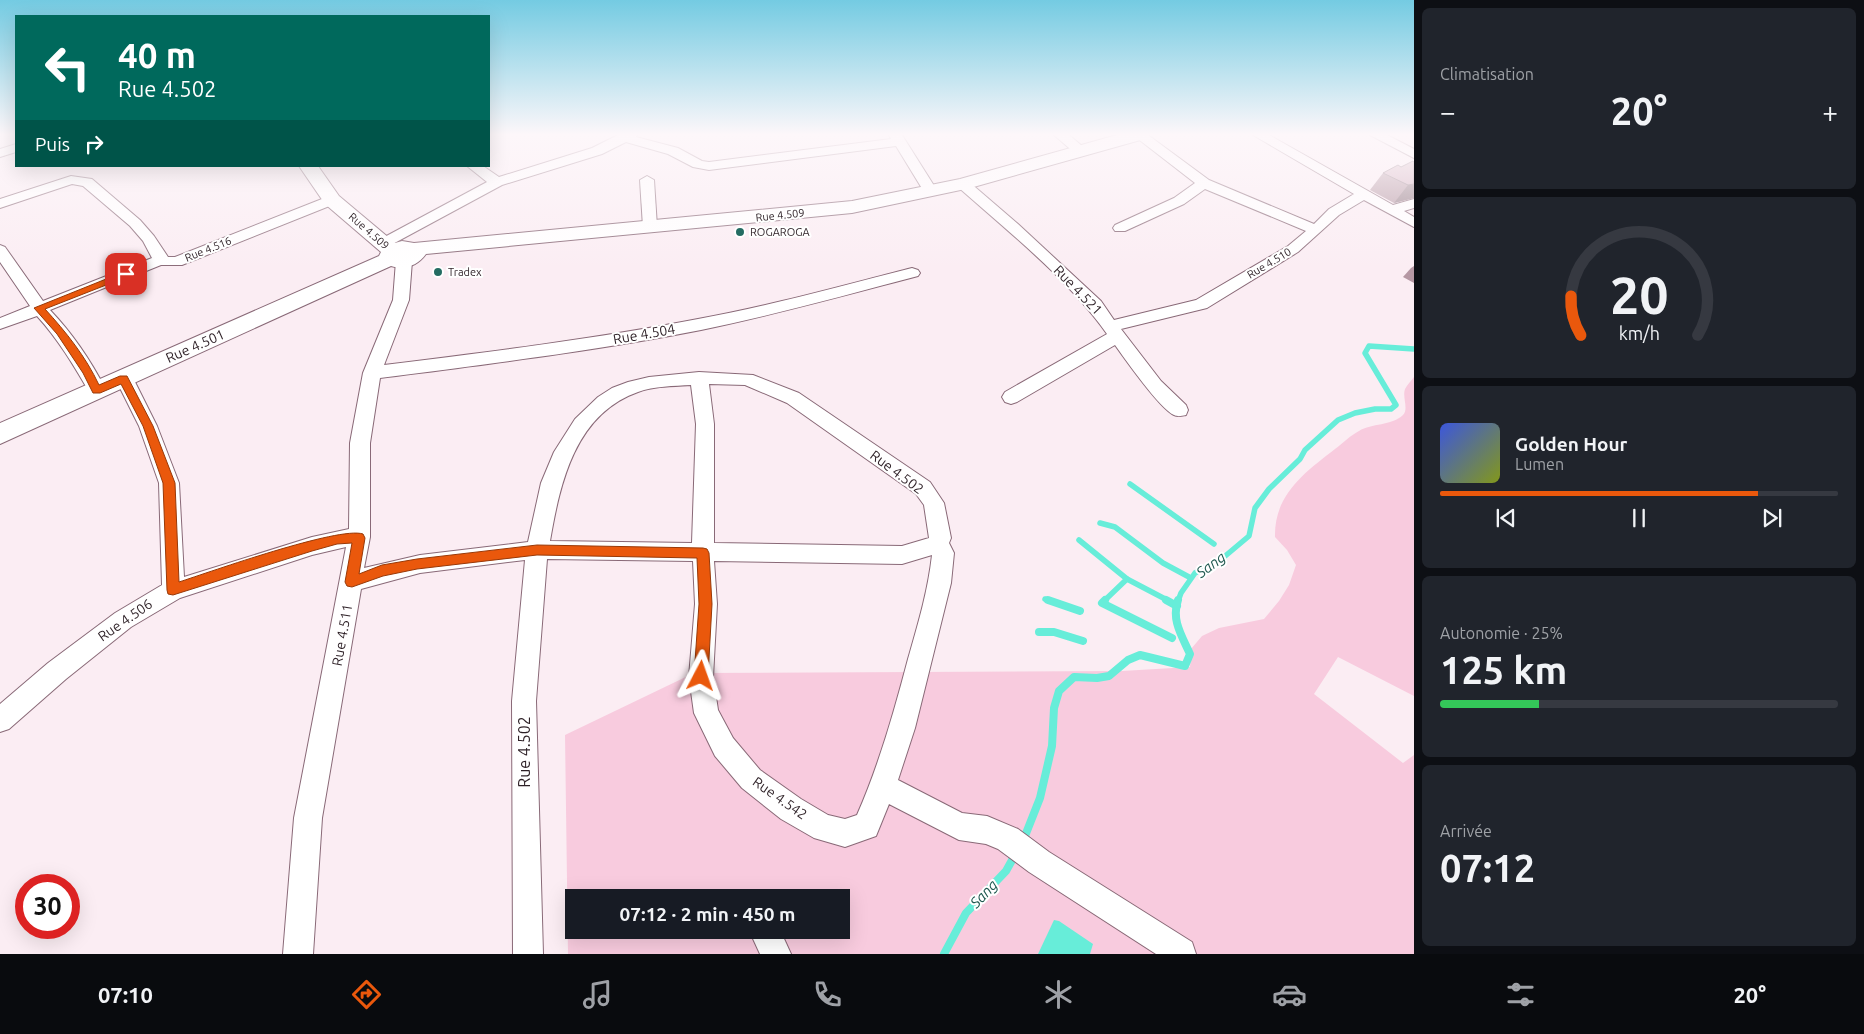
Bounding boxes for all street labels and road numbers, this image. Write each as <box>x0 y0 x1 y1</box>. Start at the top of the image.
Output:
street label: Rue 4.509 <box>755 206 805 224</box>
street label: Rue 4.509 <box>346 210 392 252</box>
street label: Rue 4.516 <box>183 234 233 264</box>
street label: Rue 4.510 <box>1245 245 1293 281</box>
street label: Rue 4.521 <box>1050 262 1106 318</box>
street label: Rue 4.504 <box>612 321 676 347</box>
street label: Rue 4.501 <box>163 326 227 366</box>
street label: Rue 4.502 <box>867 447 927 497</box>
street label: Rue 4.506 <box>95 595 155 645</box>
street label: Rue 4.511 <box>329 603 355 667</box>
street label: Rue 4.502 <box>515 716 533 788</box>
street label: Rue 4.542 <box>750 773 810 823</box>

